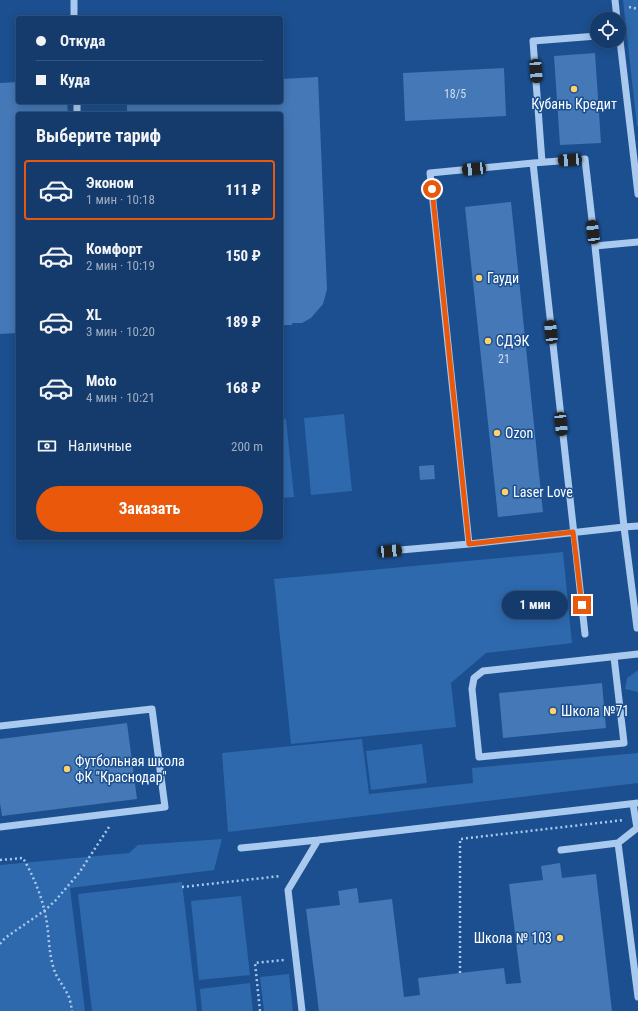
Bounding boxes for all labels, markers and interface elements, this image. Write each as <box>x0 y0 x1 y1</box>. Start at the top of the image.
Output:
map controls <box>590 12 626 48</box>
button: locate <box>590 12 626 48</box>
text: Откуда <box>60 32 105 50</box>
car <box>529 59 543 83</box>
text: Куда <box>60 71 90 89</box>
marker: Кубань Кредит <box>569 84 579 94</box>
house number: 18/5 <box>444 87 466 101</box>
place label: Кубань Кредит <box>531 96 617 112</box>
text: Выберите тариф <box>36 125 161 146</box>
car <box>558 153 582 167</box>
car <box>461 162 487 176</box>
icon: car <box>38 172 74 208</box>
text: Эконом <box>86 174 134 192</box>
route start <box>423 180 441 198</box>
text: 111 ₽ <box>225 181 261 199</box>
text: 1 мин · 10:18 <box>86 192 155 207</box>
car <box>586 219 600 245</box>
icon: car <box>38 238 74 274</box>
text: Комфорт <box>86 240 143 258</box>
text: 150 ₽ <box>225 247 261 265</box>
text: 2 мин · 10:19 <box>86 258 155 273</box>
place label: Гауди <box>487 270 519 286</box>
marker: Гауди <box>474 273 484 283</box>
icon: car <box>38 304 74 340</box>
text: XL <box>86 306 102 324</box>
text: 189 ₽ <box>225 313 261 331</box>
car <box>544 319 558 345</box>
text: 3 мин · 10:20 <box>86 324 155 339</box>
place label: СДЭК <box>496 333 529 349</box>
marker: СДЭК <box>483 336 493 346</box>
house number: 21 <box>498 352 510 366</box>
icon: car <box>38 370 74 406</box>
text: Moto <box>86 372 117 390</box>
text: 168 ₽ <box>225 379 261 397</box>
text: 4 мин · 10:21 <box>86 390 155 405</box>
car <box>554 411 568 437</box>
place label: Ozon <box>505 425 533 441</box>
marker: Ozon <box>492 428 502 438</box>
icon: cash <box>36 435 58 457</box>
text: Наличные <box>68 437 132 455</box>
text: 200 m <box>231 439 263 454</box>
place label: Laser Love <box>513 484 573 500</box>
button: Заказать <box>36 486 263 532</box>
marker: Laser Love <box>500 487 510 497</box>
car <box>378 544 402 558</box>
callout: 1 мин <box>502 591 568 619</box>
route end <box>573 596 591 614</box>
text: 1 мин <box>519 597 551 612</box>
place label: Школа №71 <box>561 703 629 719</box>
marker: Школа №71 <box>548 706 558 716</box>
place label: Футбольная школа ФК "Краснодар" <box>75 753 185 785</box>
marker: Футбольная школа ФК "Краснодар" <box>62 764 72 774</box>
place label: Школа № 103 <box>474 930 552 946</box>
marker: Школа № 103 <box>555 933 565 943</box>

